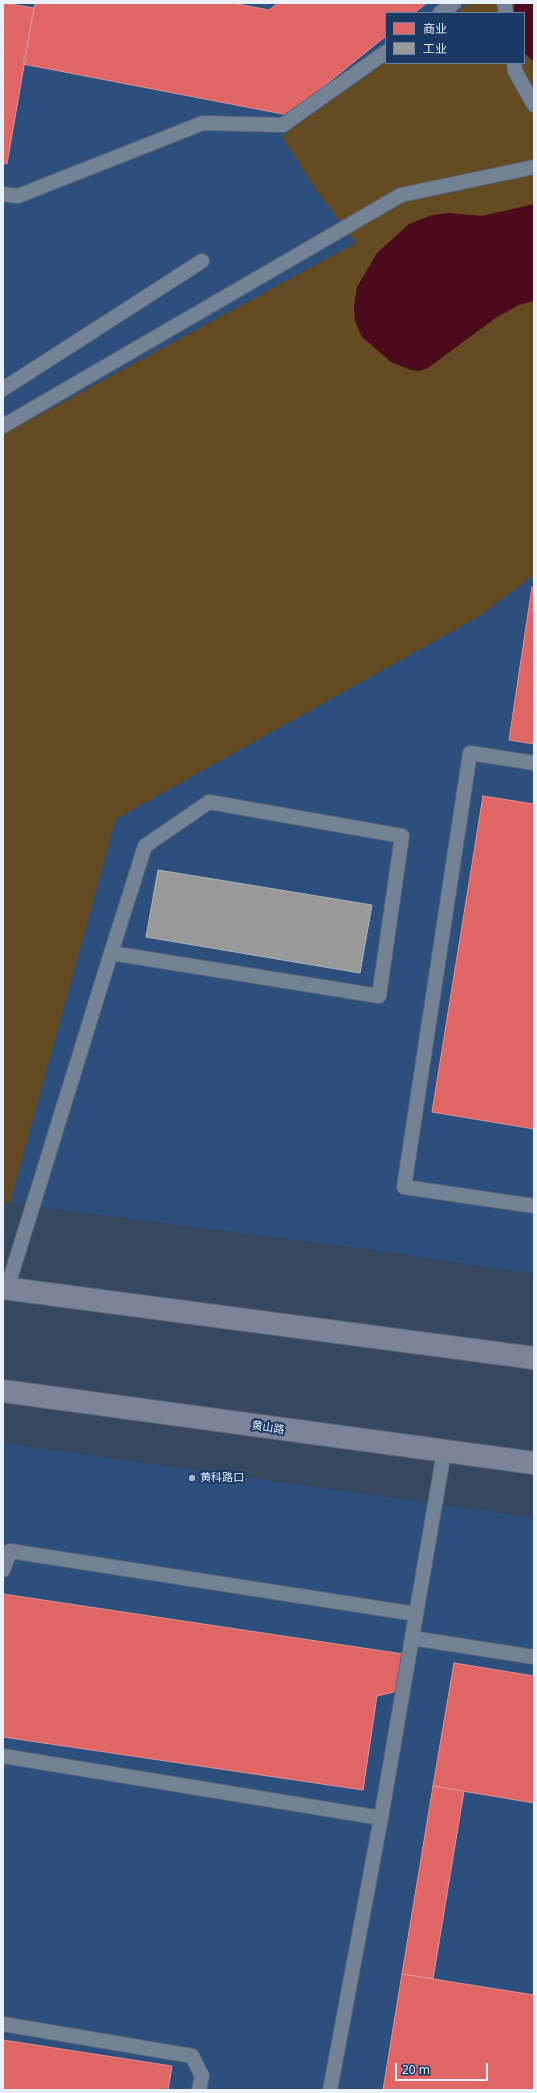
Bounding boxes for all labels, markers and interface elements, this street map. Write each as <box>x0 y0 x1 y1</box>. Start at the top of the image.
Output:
legend <box>385 12 525 64</box>
text: 商业 <box>423 20 447 37</box>
text: 工业 <box>423 40 447 57</box>
street label: 黄山路 <box>251 1419 285 1437</box>
place label: 黄科路口 <box>200 1471 244 1485</box>
marker: 黄科路口 <box>187 1473 197 1483</box>
scale bar <box>397 2055 490 2081</box>
text: 20 m <box>402 2061 430 2078</box>

